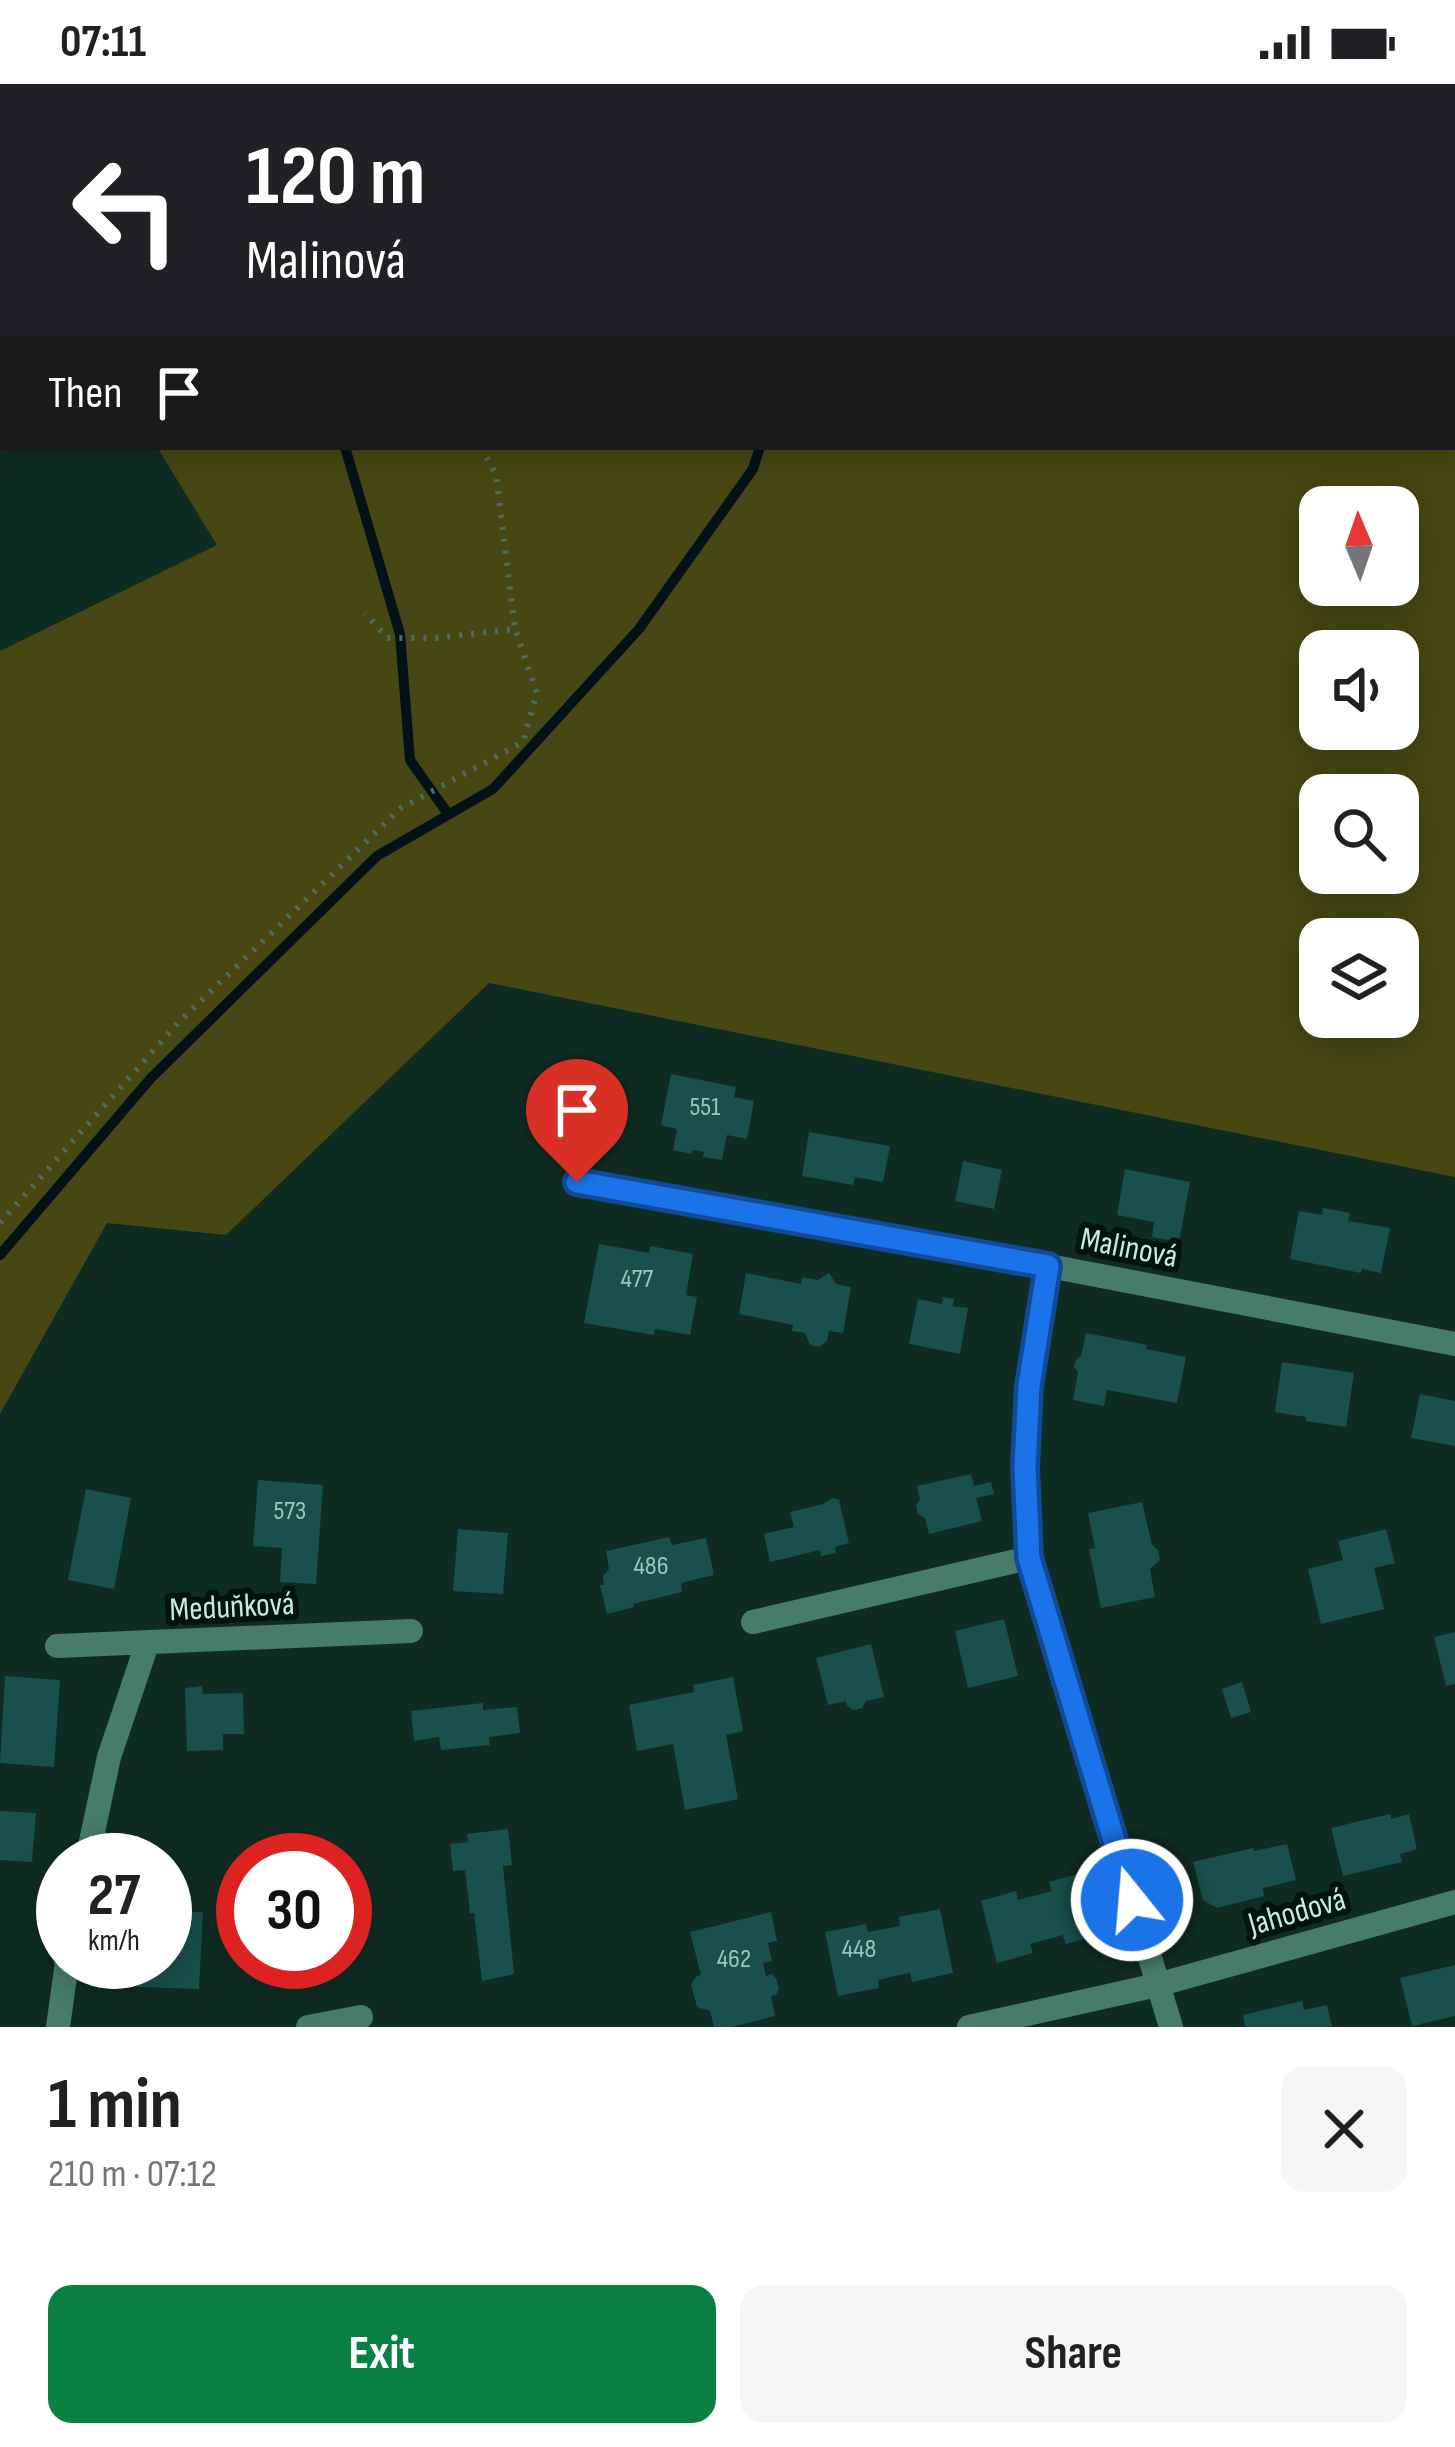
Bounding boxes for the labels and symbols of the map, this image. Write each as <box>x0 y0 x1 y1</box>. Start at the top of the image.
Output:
north arrow <box>1299 486 1419 606</box>
pin <box>526 1059 628 1182</box>
house number: 551 <box>689 1091 721 1123</box>
street label: Malinová <box>1077 1219 1181 1277</box>
house number: 477 <box>621 1263 654 1295</box>
house number: 573 <box>274 1495 306 1527</box>
house number: 486 <box>633 1550 669 1582</box>
street label: Meduňková <box>169 1584 295 1630</box>
speed limit sign: 30 <box>216 1833 372 1989</box>
position arrow <box>1069 1837 1195 1963</box>
street label: Jahodová <box>1243 1879 1350 1945</box>
house number: 448 <box>842 1933 876 1965</box>
house number: 462 <box>717 1943 751 1975</box>

